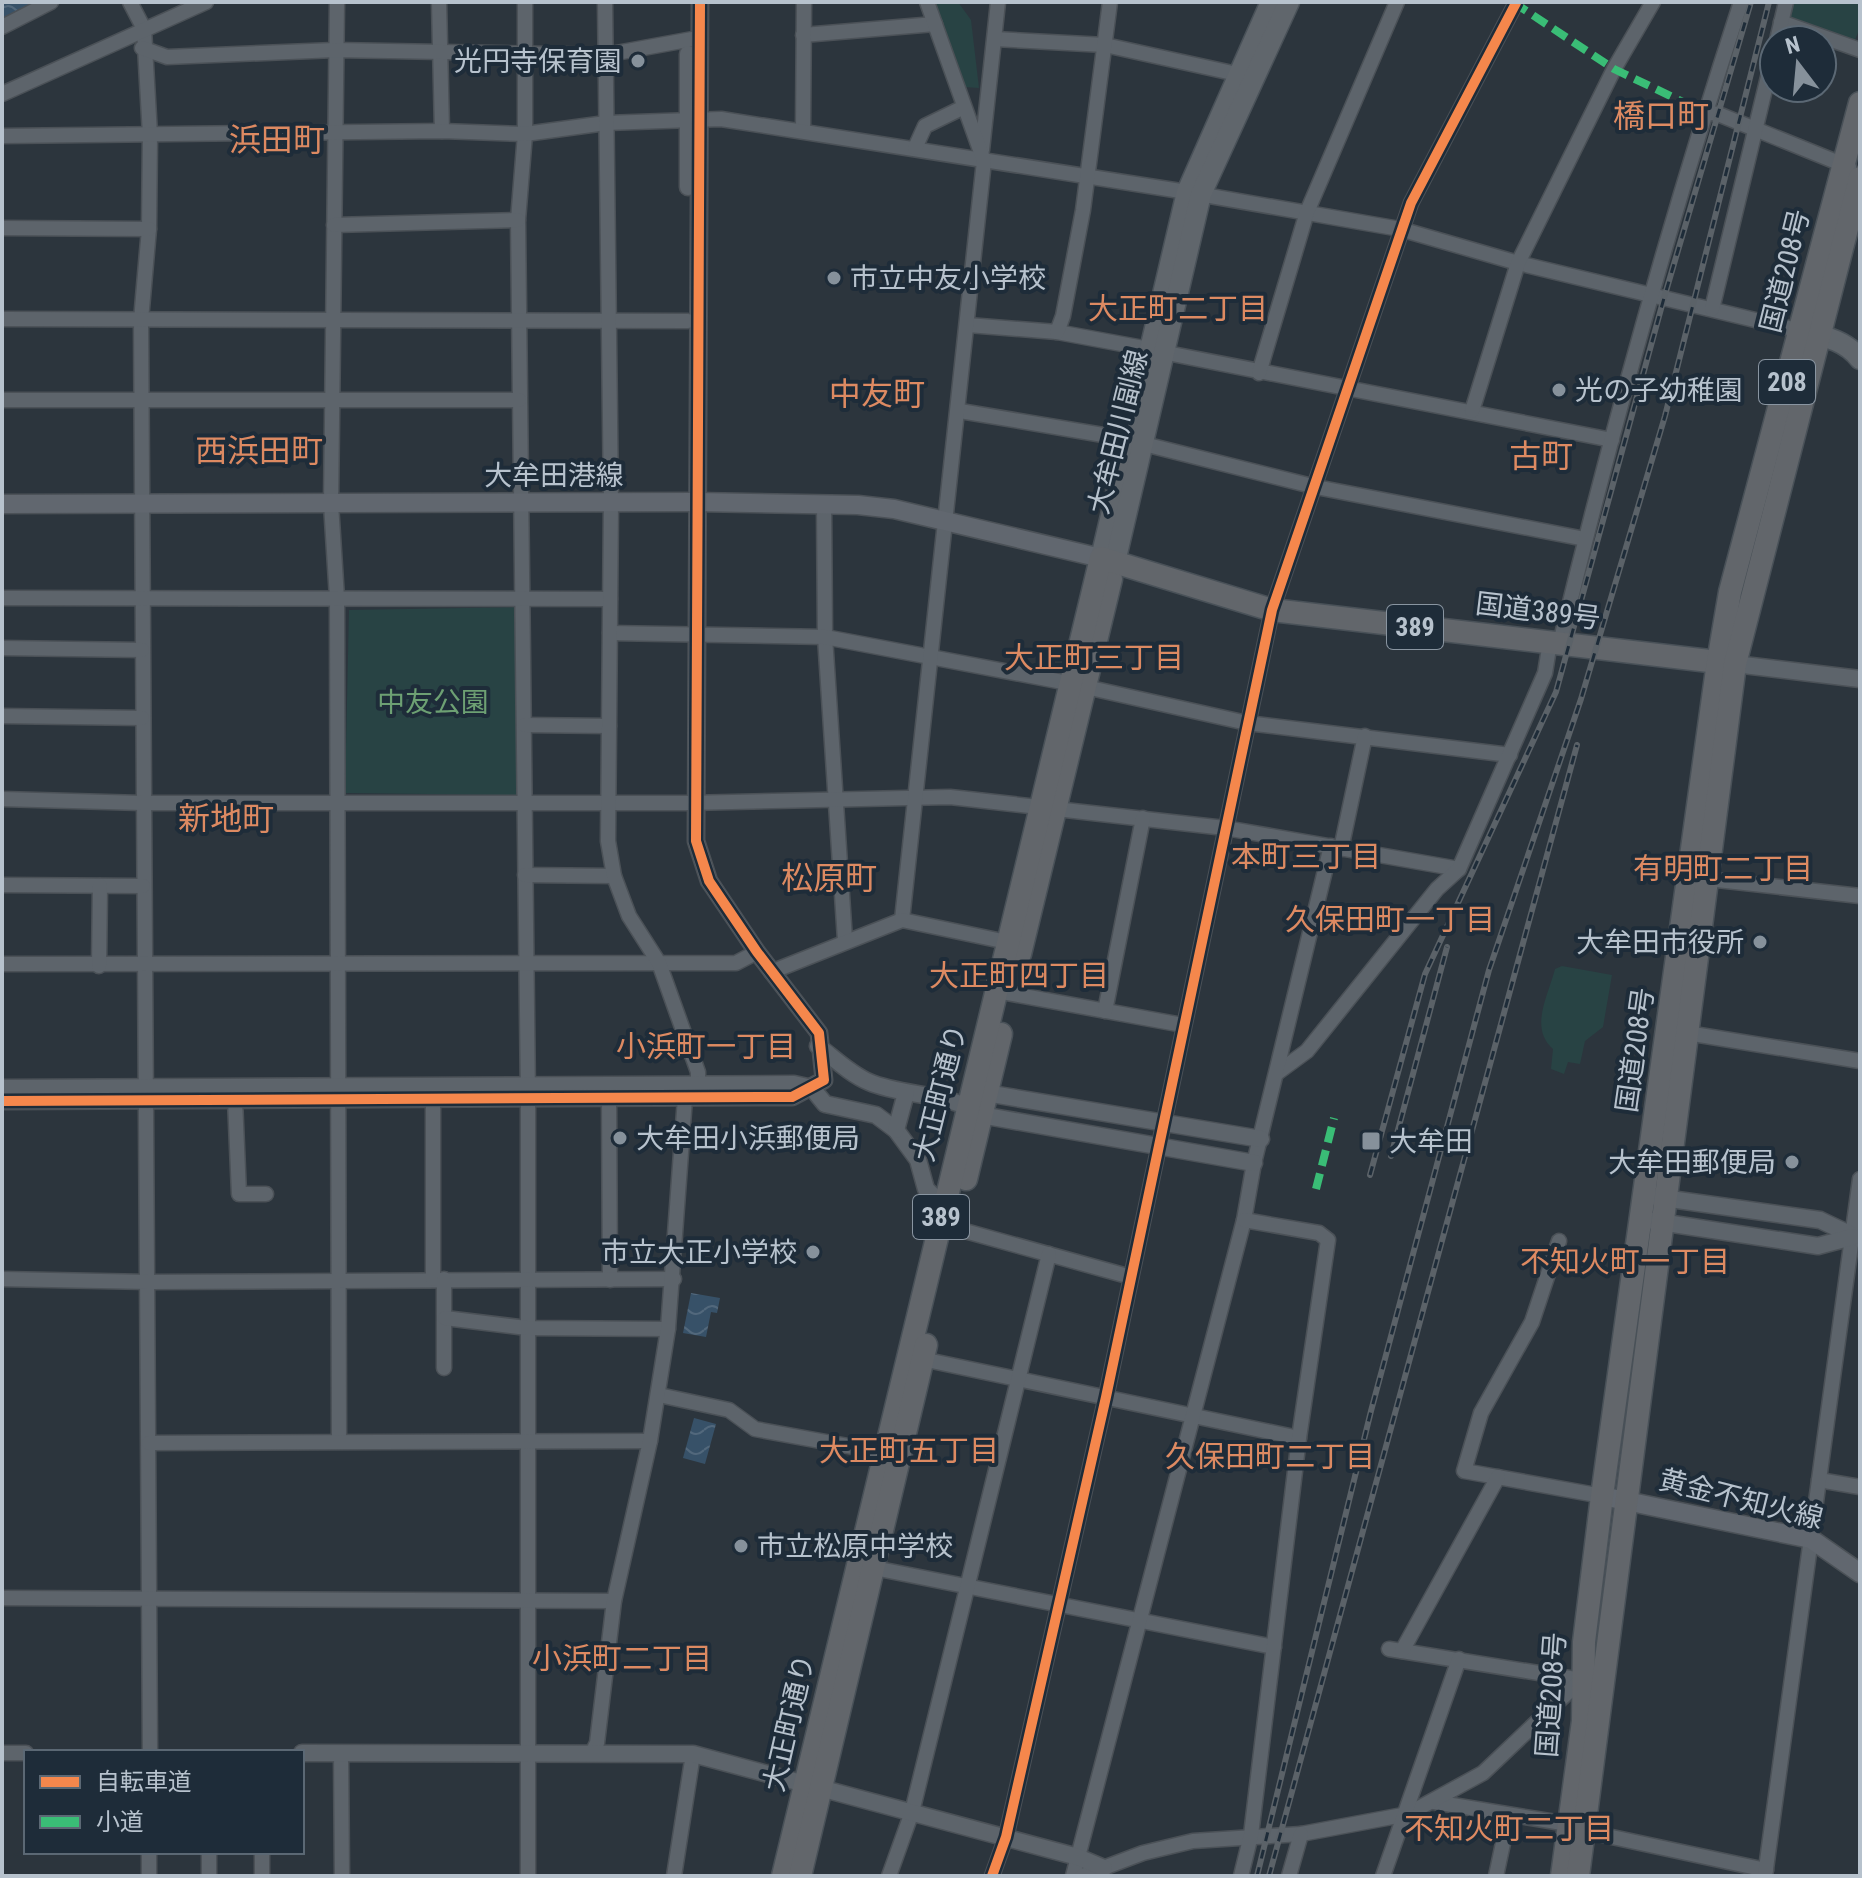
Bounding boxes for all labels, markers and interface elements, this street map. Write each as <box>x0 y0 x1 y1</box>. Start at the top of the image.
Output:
north arrow <box>1758 24 1838 104</box>
text: N <box>1783 31 1803 59</box>
place label: 光円寺保育園 <box>454 45 622 78</box>
marker: 光円寺保育園 <box>629 52 647 70</box>
district label: 橋口町 <box>1613 97 1709 135</box>
district label: 浜田町 <box>229 121 325 159</box>
street label: 国道208号 <box>1754 206 1816 336</box>
place label: 市立中友小学校 <box>850 262 1046 295</box>
marker: 市立中友小学校 <box>825 269 843 287</box>
district label: 大正町二丁目 <box>1088 291 1268 326</box>
street label: 大牟田川副線 <box>1082 346 1154 518</box>
road number: 208 <box>1759 360 1815 404</box>
place label: 光の子幼稚園 <box>1575 374 1743 407</box>
district label: 中友町 <box>829 375 925 413</box>
marker: 光の子幼稚園 <box>1550 381 1568 399</box>
district label: 西浜田町 <box>195 432 323 470</box>
district label: 古町 <box>1509 437 1573 475</box>
street label: 大牟田港線 <box>484 459 624 492</box>
street label: 国道389号 <box>1474 587 1602 635</box>
road number: 389 <box>1387 605 1443 649</box>
district label: 大正町三丁目 <box>1004 640 1184 675</box>
park label: 中友公園 <box>377 686 489 719</box>
district label: 新地町 <box>178 800 274 838</box>
district label: 本町三丁目 <box>1231 839 1381 874</box>
district label: 有明町二丁目 <box>1633 851 1813 886</box>
district label: 松原町 <box>781 859 877 897</box>
district label: 久保田町一丁目 <box>1285 902 1495 937</box>
place label: 大牟田市役所 <box>1576 926 1744 959</box>
marker: 大牟田市役所 <box>1751 933 1769 951</box>
district label: 大正町四丁目 <box>929 958 1109 993</box>
street label: 国道208号 <box>1610 986 1660 1114</box>
street label: 大正町通り <box>907 1021 973 1165</box>
district label: 小浜町一丁目 <box>616 1029 796 1064</box>
place label: 大牟田小浜郵便局 <box>636 1122 860 1155</box>
place label: 大牟田 <box>1389 1125 1473 1158</box>
marker: 大牟田小浜郵便局 <box>611 1129 629 1147</box>
marker: 大牟田 <box>1360 1130 1382 1152</box>
place label: 大牟田郵便局 <box>1608 1146 1776 1179</box>
marker: 大牟田郵便局 <box>1783 1153 1801 1171</box>
road number: 389 <box>913 1195 969 1239</box>
place label: 市立大正小学校 <box>601 1236 797 1269</box>
marker: 市立大正小学校 <box>804 1243 822 1261</box>
district label: 不知火町一丁目 <box>1520 1244 1730 1279</box>
district label: 大正町五丁目 <box>819 1433 999 1468</box>
district label: 久保田町二丁目 <box>1165 1439 1375 1474</box>
street label: 黄金不知火線 <box>1655 1463 1827 1535</box>
place label: 市立松原中学校 <box>757 1530 953 1563</box>
marker: 市立松原中学校 <box>732 1537 750 1555</box>
street label: 国道208号 <box>1530 1631 1572 1759</box>
district label: 小浜町二丁目 <box>532 1641 712 1676</box>
street label: 大正町通り <box>757 1651 821 1795</box>
legend <box>24 1750 304 1854</box>
text: 自転車道 <box>96 1768 192 1796</box>
text: 小道 <box>96 1808 144 1836</box>
district label: 不知火町二丁目 <box>1404 1811 1614 1846</box>

